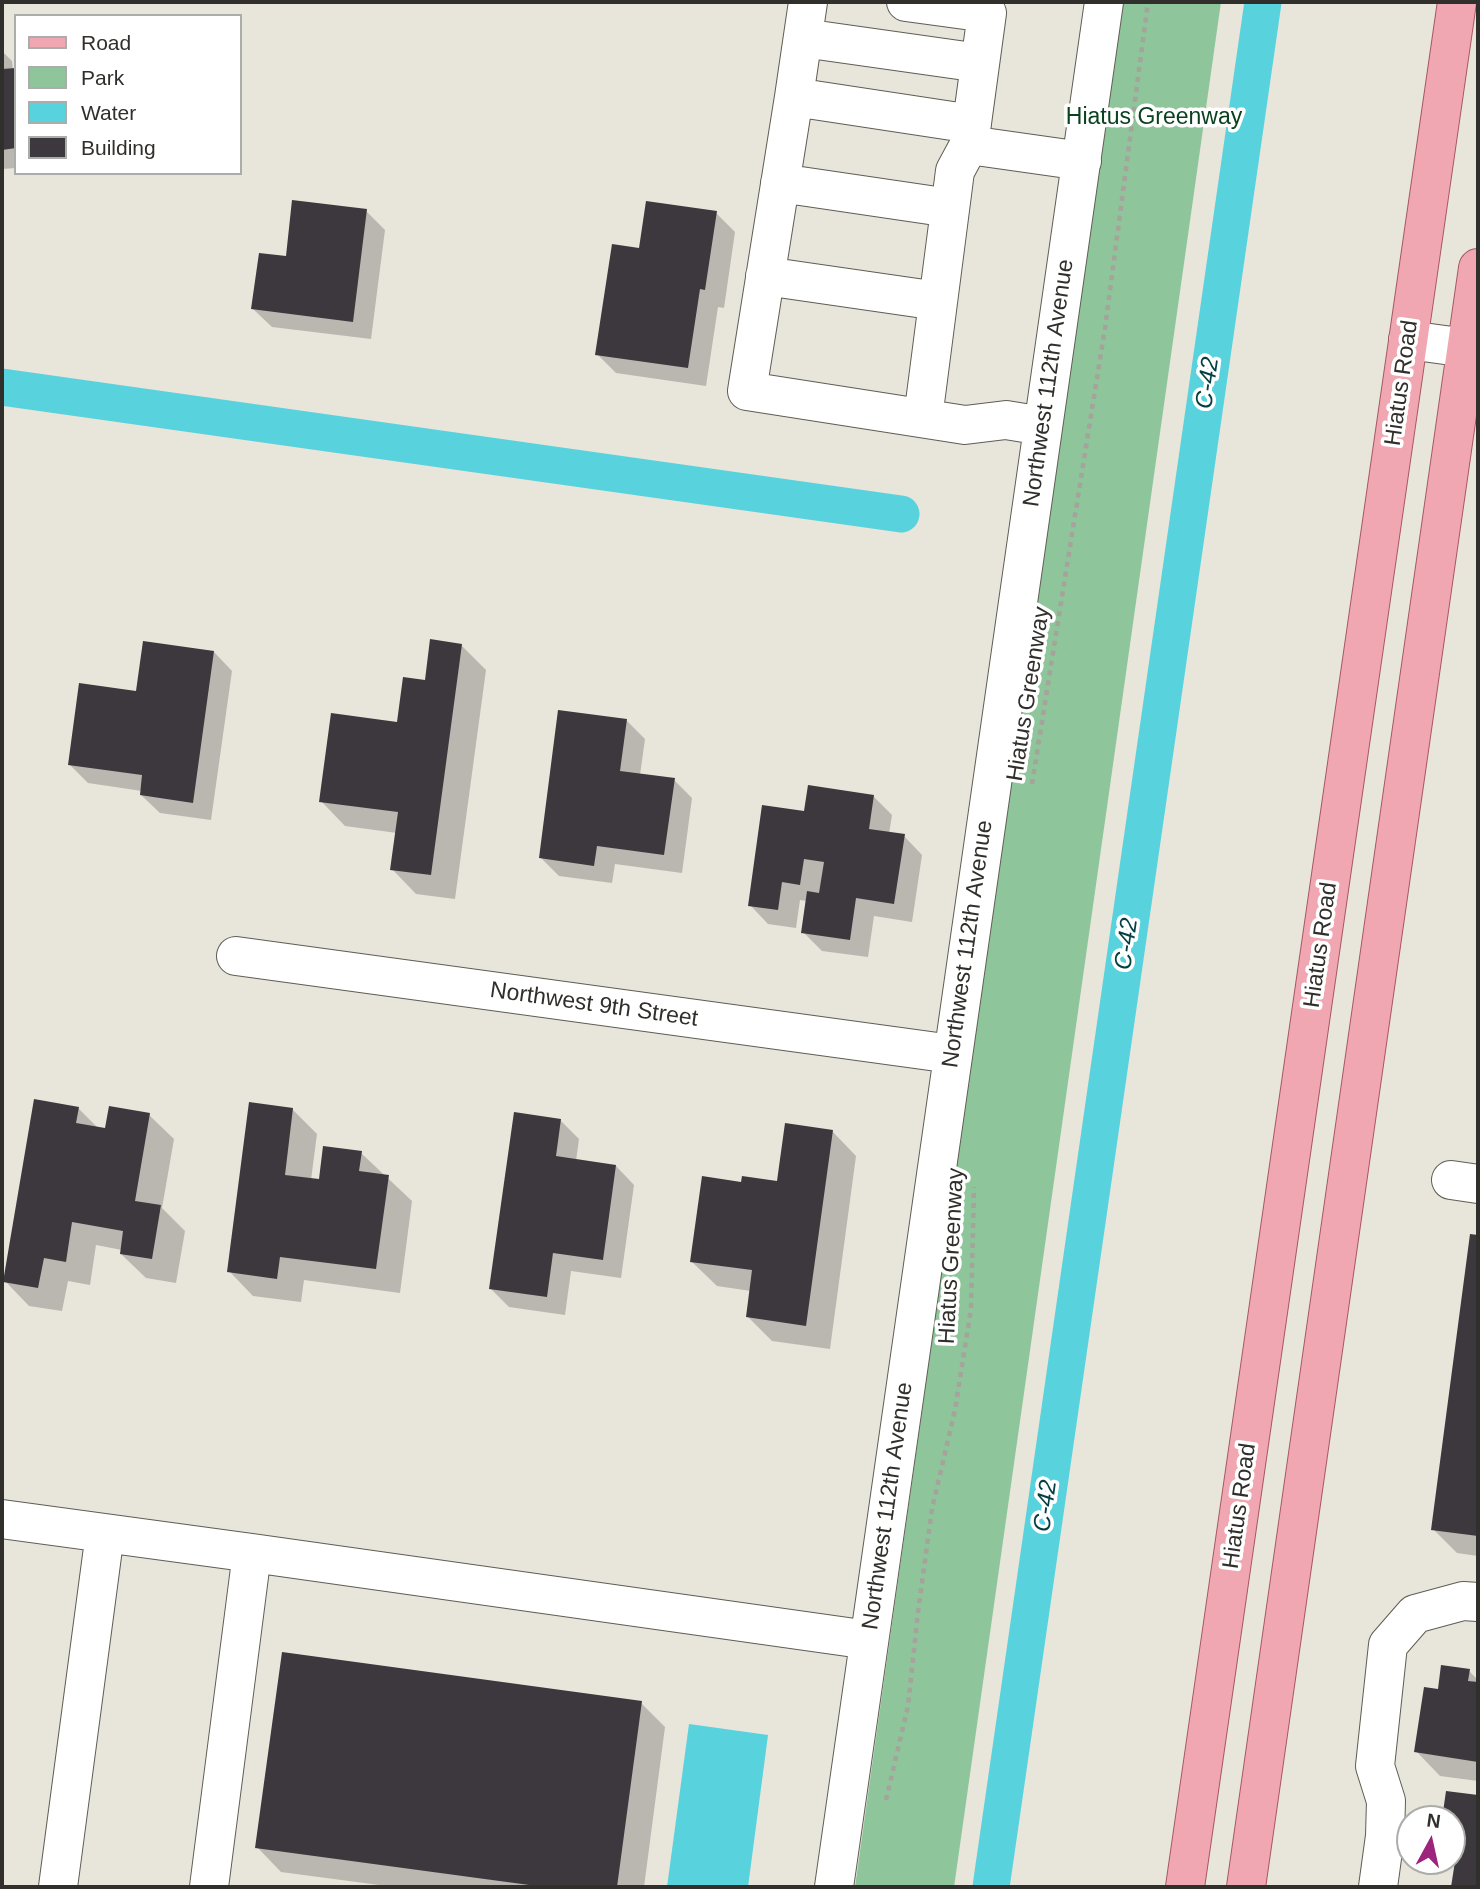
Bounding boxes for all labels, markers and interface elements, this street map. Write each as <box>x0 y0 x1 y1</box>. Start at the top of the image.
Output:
legend <box>14 14 242 175</box>
text: Road <box>81 31 131 54</box>
text: Park <box>81 66 124 89</box>
text: Water <box>81 101 136 124</box>
park label: Hiatus Greenway <box>1066 104 1242 132</box>
text: Building <box>81 136 156 159</box>
street label: Northwest 112th Avenue <box>1018 257 1080 509</box>
street label: Hiatus Road <box>1380 318 1424 448</box>
water label: C-42 <box>1190 355 1226 411</box>
street label: Hiatus Greenway <box>1002 605 1056 783</box>
street label: Northwest 112th Avenue <box>937 818 999 1070</box>
street label: Hiatus Road <box>1299 880 1343 1010</box>
water label: C-42 <box>1109 916 1145 972</box>
street label: Northwest 9th Street <box>488 977 700 1033</box>
street label: Hiatus Greenway <box>934 1167 970 1345</box>
street label: Northwest 112th Avenue <box>857 1380 919 1632</box>
street label: Hiatus Road <box>1218 1441 1262 1571</box>
water label: C-42 <box>1028 1478 1064 1534</box>
north arrow <box>1396 1805 1466 1875</box>
text: N <box>1425 1809 1442 1832</box>

